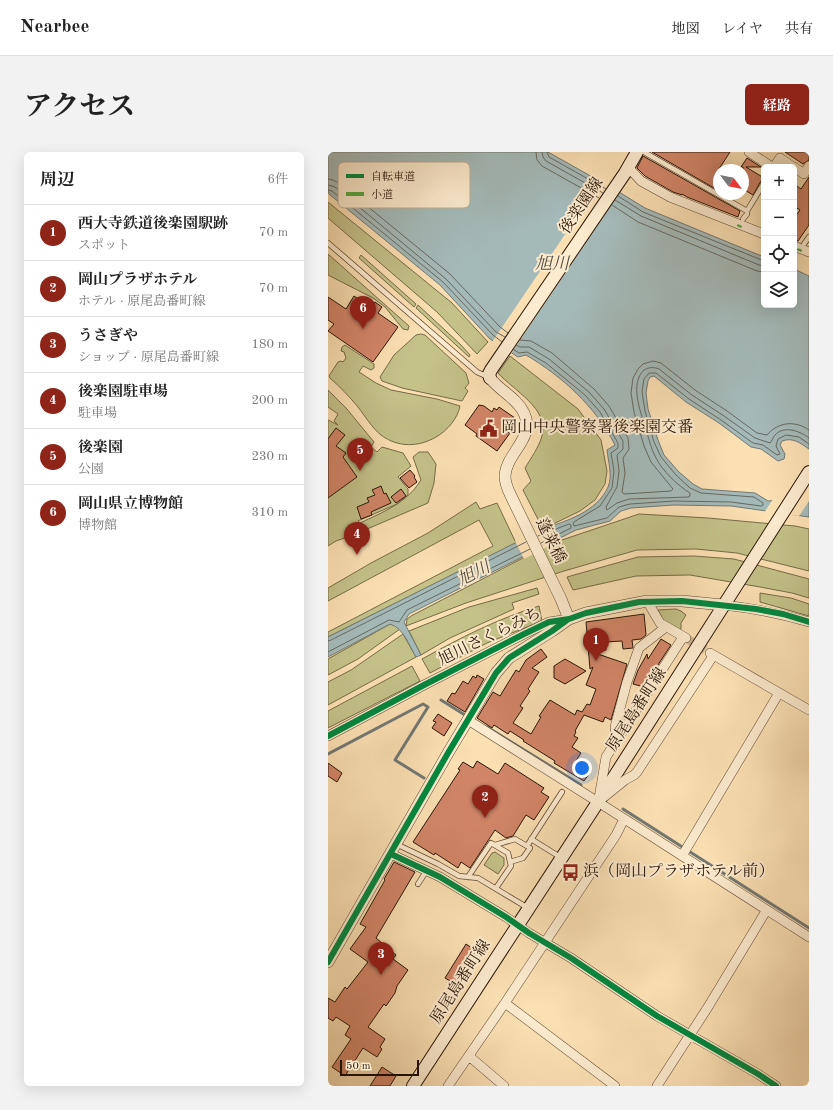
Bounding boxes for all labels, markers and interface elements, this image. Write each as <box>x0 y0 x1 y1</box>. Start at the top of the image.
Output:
text: Nearbee <box>20 18 89 37</box>
text: 地図 <box>672 22 700 36</box>
text: レイヤ <box>722 22 763 36</box>
text: 共有 <box>785 22 813 36</box>
button: 経路 <box>745 84 809 125</box>
text: アクセス <box>24 94 135 122</box>
legend <box>338 162 470 208</box>
north arrow <box>713 164 749 200</box>
map controls <box>761 164 797 308</box>
button: + <box>761 164 797 200</box>
text: 自転車道 <box>371 170 415 183</box>
text: 周辺 <box>40 172 74 189</box>
text: 6件 <box>267 173 288 186</box>
street label: 後楽園線 <box>556 174 607 237</box>
text: 小道 <box>371 188 393 201</box>
button: − <box>761 200 797 236</box>
text: 西大寺鉄道後楽園駅跡 <box>78 217 228 232</box>
text: 1 <box>49 226 57 239</box>
text: 70 m <box>259 226 288 239</box>
button: locate <box>761 236 797 272</box>
text: スポット <box>78 239 130 252</box>
water label: 旭川 <box>535 254 571 273</box>
button: layers <box>761 272 797 308</box>
text: 岡山プラザホテル <box>78 273 197 288</box>
text: 2 <box>49 282 57 295</box>
text: 70 m <box>259 282 288 295</box>
text: ホテル · 原尾島番町線 <box>78 295 205 308</box>
pin: 6 <box>350 296 376 329</box>
text: うさぎや <box>78 329 138 344</box>
text: 3 <box>49 338 57 351</box>
text: 180 m <box>251 338 288 351</box>
text: ショップ · 原尾島番町線 <box>78 351 219 364</box>
text: 後楽園駐車場 <box>78 385 168 400</box>
text: 4 <box>49 394 57 407</box>
text: 200 m <box>251 394 288 407</box>
text: 駐車場 <box>78 407 117 420</box>
public building icon: 岡山中央警察署後楽園交番 <box>478 418 498 438</box>
place label: 岡山中央警察署後楽園交番 <box>501 418 693 436</box>
pin: 5 <box>347 438 373 471</box>
text: 後楽園 <box>78 441 123 456</box>
text: 5 <box>49 450 57 463</box>
text: 230 m <box>251 450 288 463</box>
text: 公園 <box>78 463 104 476</box>
text: 岡山県立博物館 <box>78 497 183 512</box>
text: 6 <box>49 506 57 519</box>
text: 310 m <box>251 506 288 519</box>
street label: 蓬莱橋 <box>532 515 570 566</box>
text: 博物館 <box>78 519 117 532</box>
pin: 4 <box>344 522 370 555</box>
water label: 旭川 <box>454 556 495 589</box>
street label: 旭川さくらみち <box>435 603 544 669</box>
pin: 1 <box>583 628 609 661</box>
street label: 原尾島番町線 <box>602 664 670 755</box>
your location <box>572 758 592 778</box>
pin: 2 <box>472 785 498 818</box>
bus stop icon: 浜（岡山プラザホテル前） <box>560 862 580 882</box>
place label: 浜（岡山プラザホテル前） <box>583 862 774 880</box>
street label: 原尾島番町線 <box>426 936 494 1027</box>
pin: 3 <box>368 942 394 975</box>
scale bar <box>340 1058 419 1077</box>
text: 50 m <box>346 1061 371 1072</box>

